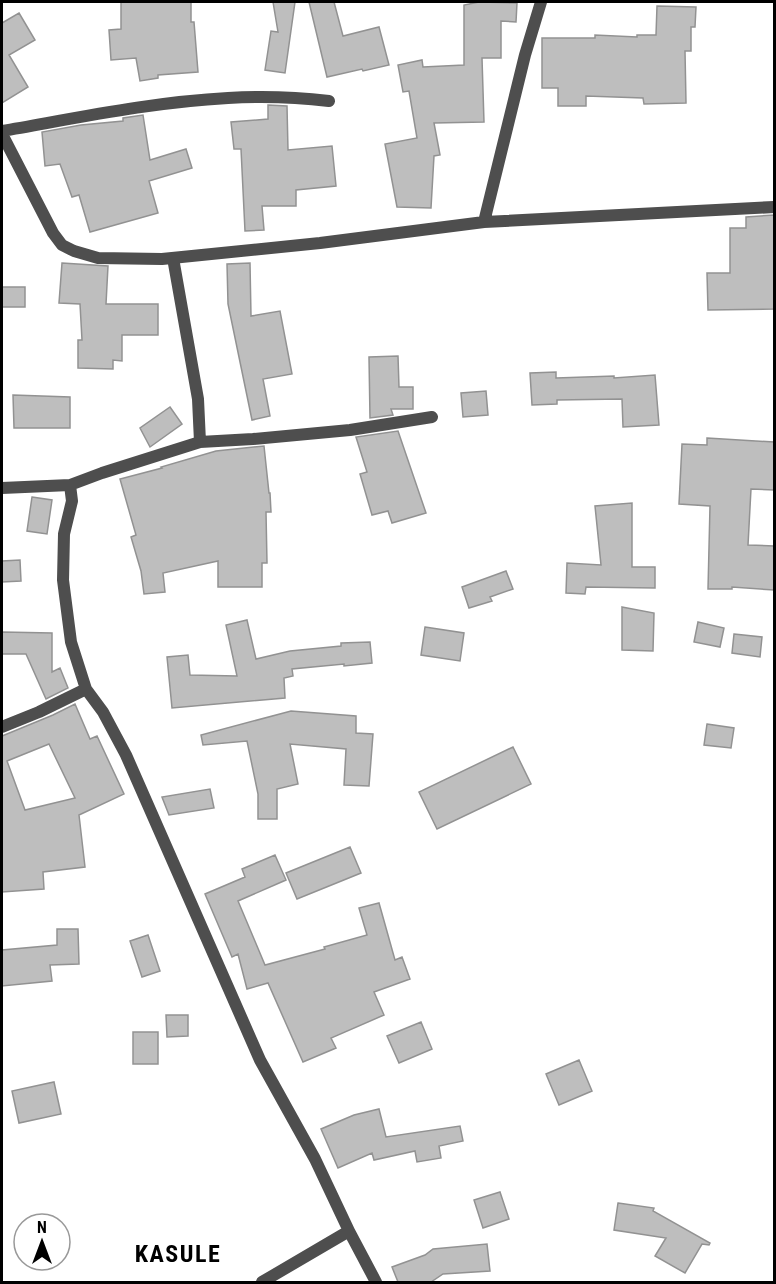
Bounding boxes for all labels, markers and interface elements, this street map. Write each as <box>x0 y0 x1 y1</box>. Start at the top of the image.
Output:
north arrow <box>12 1212 72 1272</box>
text: N <box>37 1218 47 1237</box>
district label: KASULE <box>135 1240 221 1268</box>

